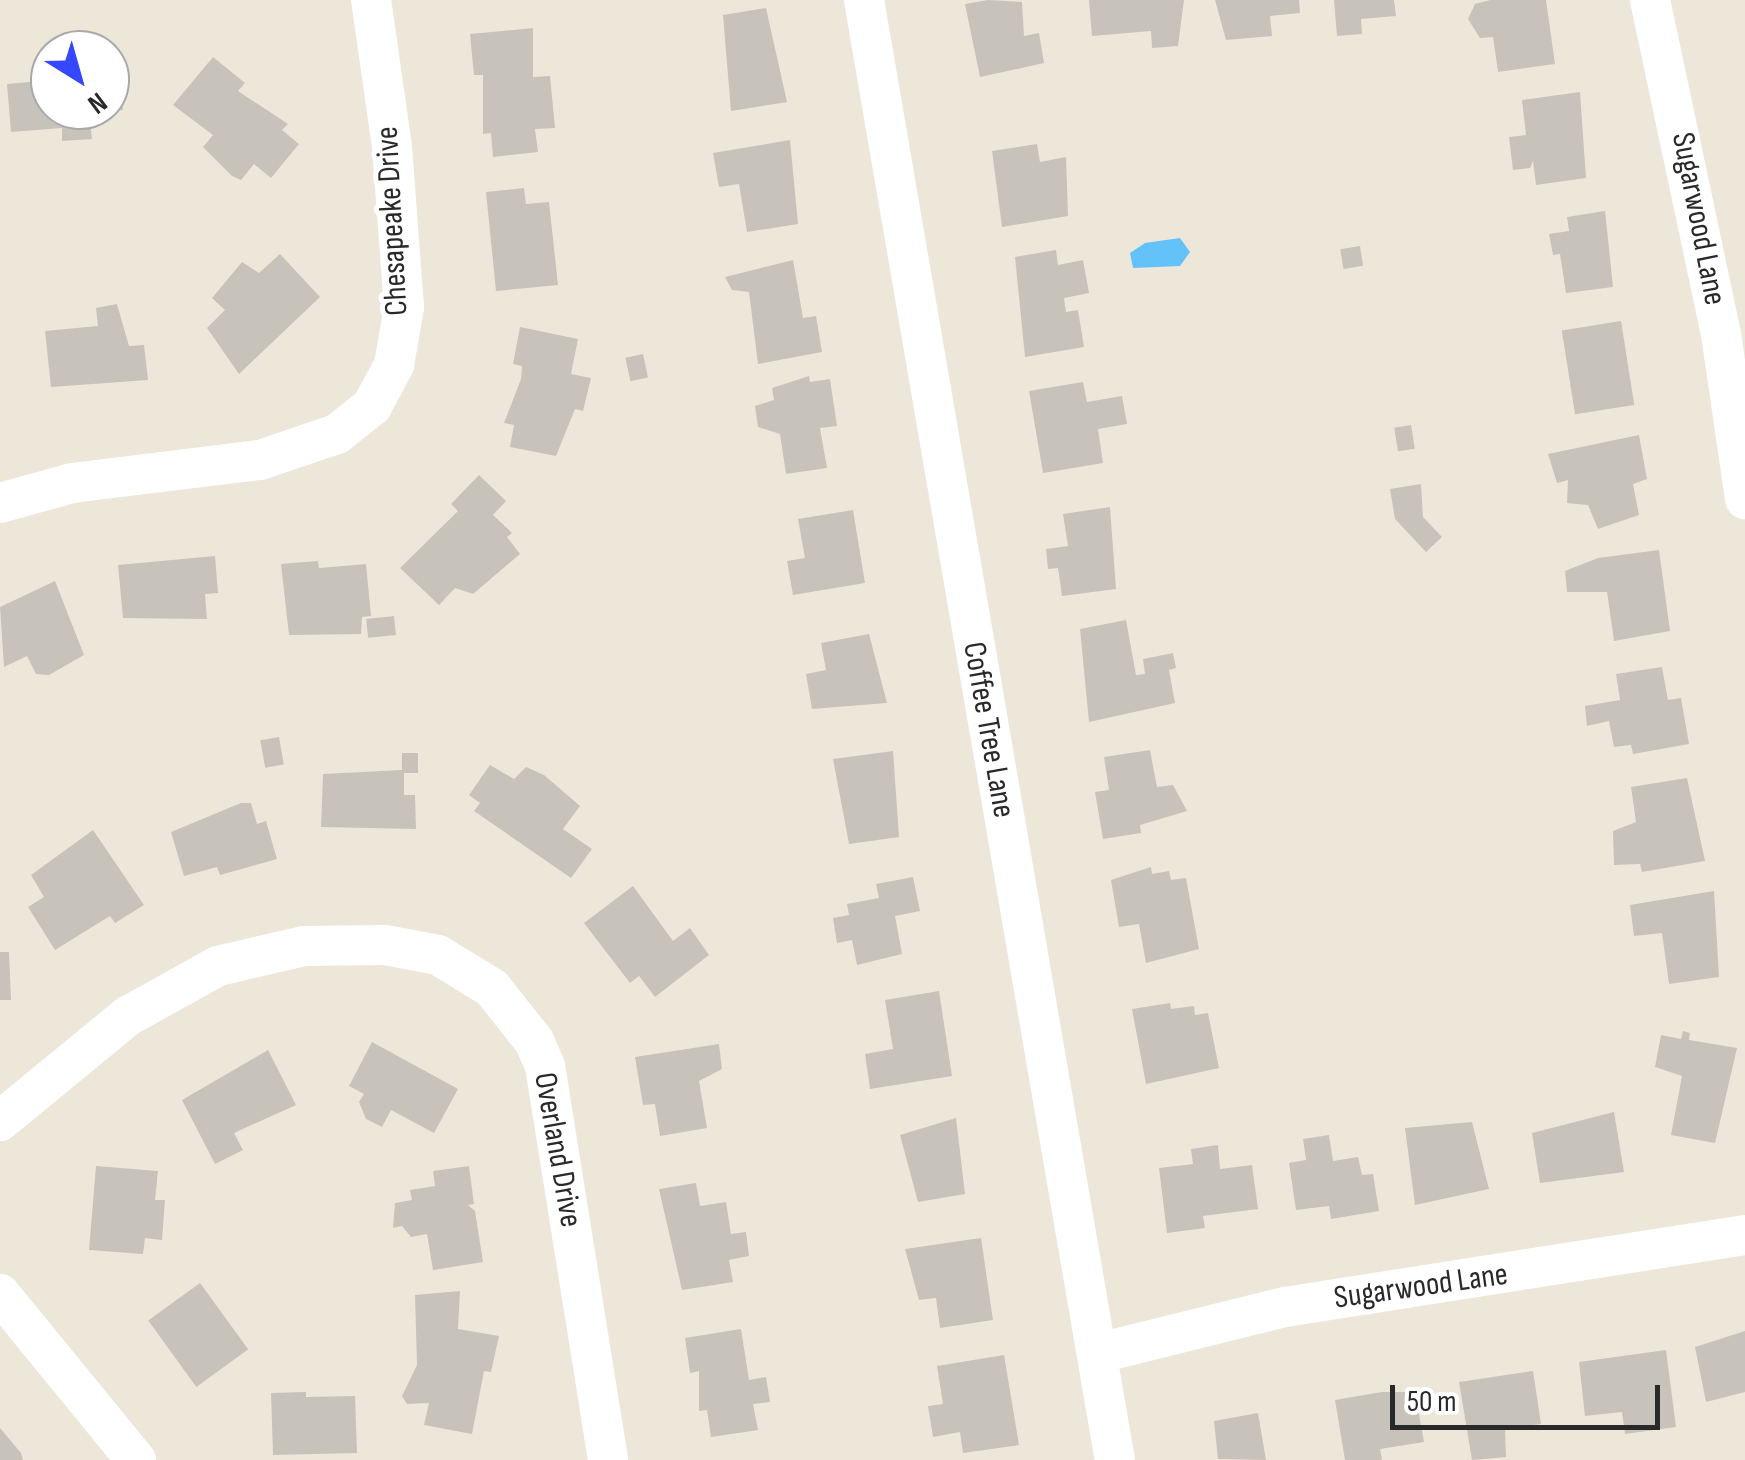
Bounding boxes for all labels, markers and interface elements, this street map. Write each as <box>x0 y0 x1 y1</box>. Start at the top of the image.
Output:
north arrow <box>30 30 130 130</box>
text: N <box>81 85 113 120</box>
street label: Chesapeake Drive <box>369 125 417 317</box>
street label: Sugarwood Lane <box>1662 129 1734 309</box>
street label: Coffee Tree Lane <box>954 639 1022 821</box>
street label: Overland Drive <box>525 1070 589 1230</box>
street label: Sugarwood Lane <box>1332 1256 1510 1318</box>
scale bar <box>1395 1365 1665 1427</box>
text: 50 m <box>1407 1384 1456 1420</box>

